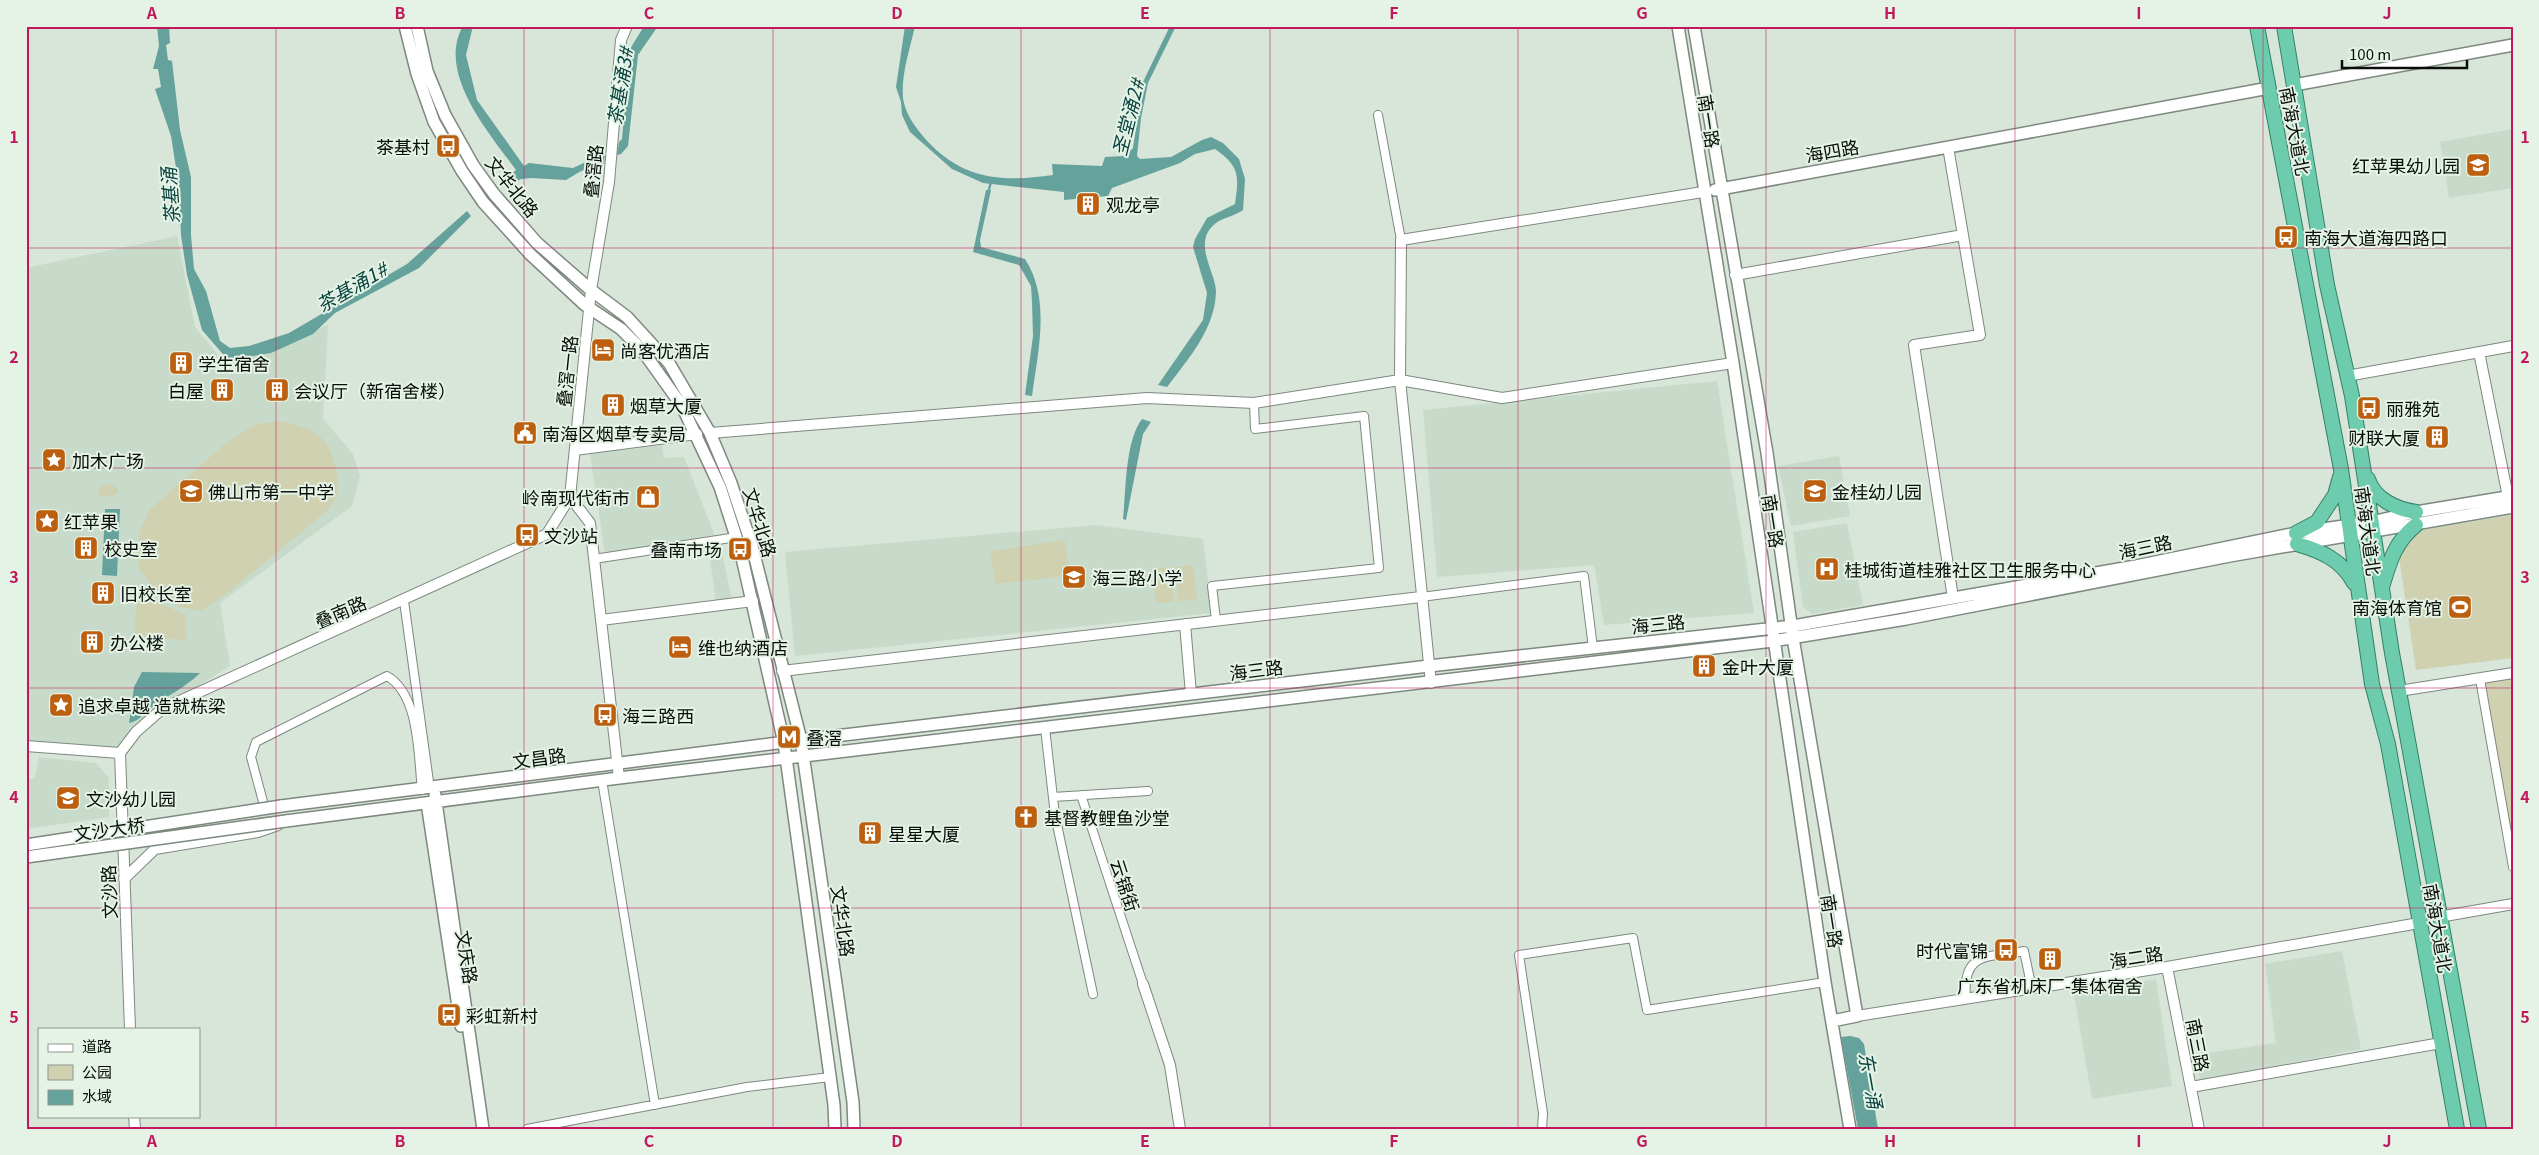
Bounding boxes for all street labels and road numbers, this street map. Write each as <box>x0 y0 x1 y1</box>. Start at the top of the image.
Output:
street label: 南海大道北 <box>2275 84 2317 178</box>
street label: 南一路 <box>1693 92 1727 150</box>
street label: 海四路 <box>1803 133 1861 167</box>
street label: 叠滘路 <box>576 143 608 199</box>
street label: 文华北路 <box>480 150 546 222</box>
street label: 叠滘一路 <box>549 334 583 408</box>
street label: 文华北路 <box>738 484 784 560</box>
street label: 南海大道北 <box>2350 485 2388 577</box>
street label: 南一路 <box>1757 492 1791 550</box>
street label: 海三路 <box>2116 528 2174 564</box>
street label: 叠南路 <box>310 588 370 634</box>
street label: 海三路 <box>1630 607 1686 639</box>
street label: 海三路 <box>1228 653 1284 685</box>
street label: 文昌路 <box>510 740 568 774</box>
street label: 文沙大桥 <box>72 810 146 846</box>
street label: 云锦街 <box>1105 855 1147 915</box>
street label: 文沙路 <box>94 865 122 919</box>
street label: 南海大道北 <box>2418 881 2460 975</box>
street label: 文华北路 <box>826 884 862 958</box>
street label: 南一路 <box>1816 892 1850 950</box>
street label: 文庆路 <box>451 928 485 986</box>
street label: 海二路 <box>2107 939 2165 973</box>
street label: 南三路 <box>2181 1016 2217 1074</box>

